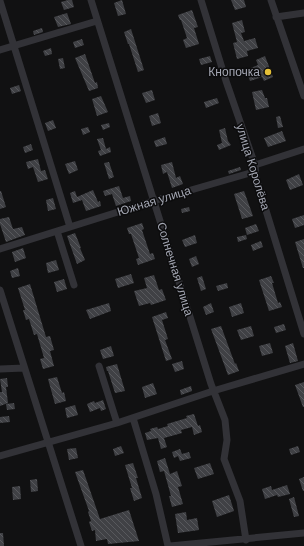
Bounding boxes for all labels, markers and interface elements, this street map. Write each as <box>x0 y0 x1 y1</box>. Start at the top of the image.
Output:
place label: Кнопочка <box>208 64 260 80</box>
marker: Кнопочка <box>263 67 273 77</box>
street label: улица Королёва <box>232 122 274 212</box>
street label: Южная улица <box>115 182 193 220</box>
street label: Солнечная улица <box>153 220 197 318</box>

